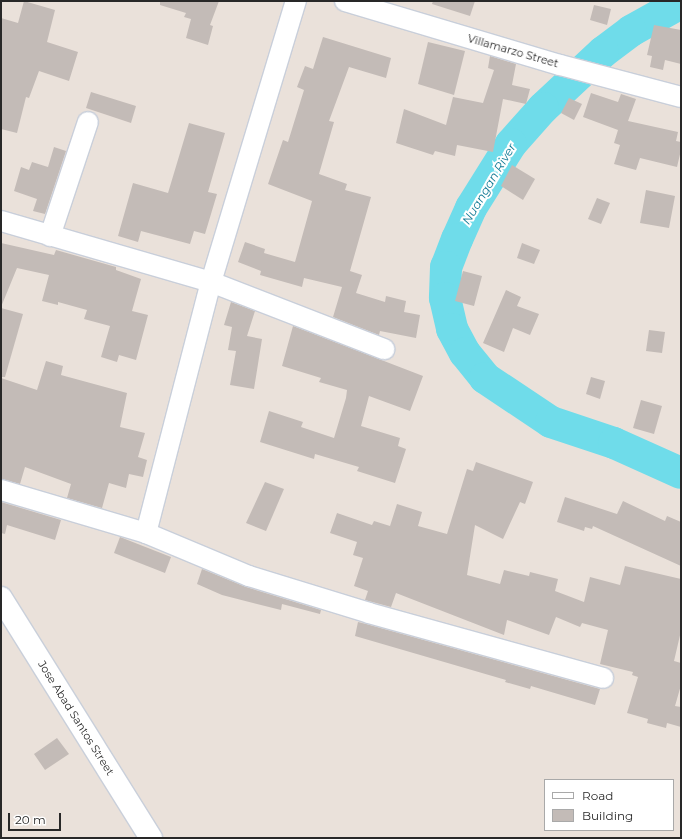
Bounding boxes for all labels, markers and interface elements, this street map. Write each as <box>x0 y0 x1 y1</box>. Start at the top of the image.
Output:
street label: Villamarzo Street <box>466 32 560 70</box>
water label: Nuangan River <box>459 141 519 227</box>
street label: Jose Abad Santos Street <box>35 658 117 778</box>
legend <box>544 779 674 831</box>
text: Road <box>582 788 613 803</box>
scale bar <box>10 805 63 831</box>
text: Building <box>582 808 633 823</box>
text: 20 m <box>15 812 46 827</box>

